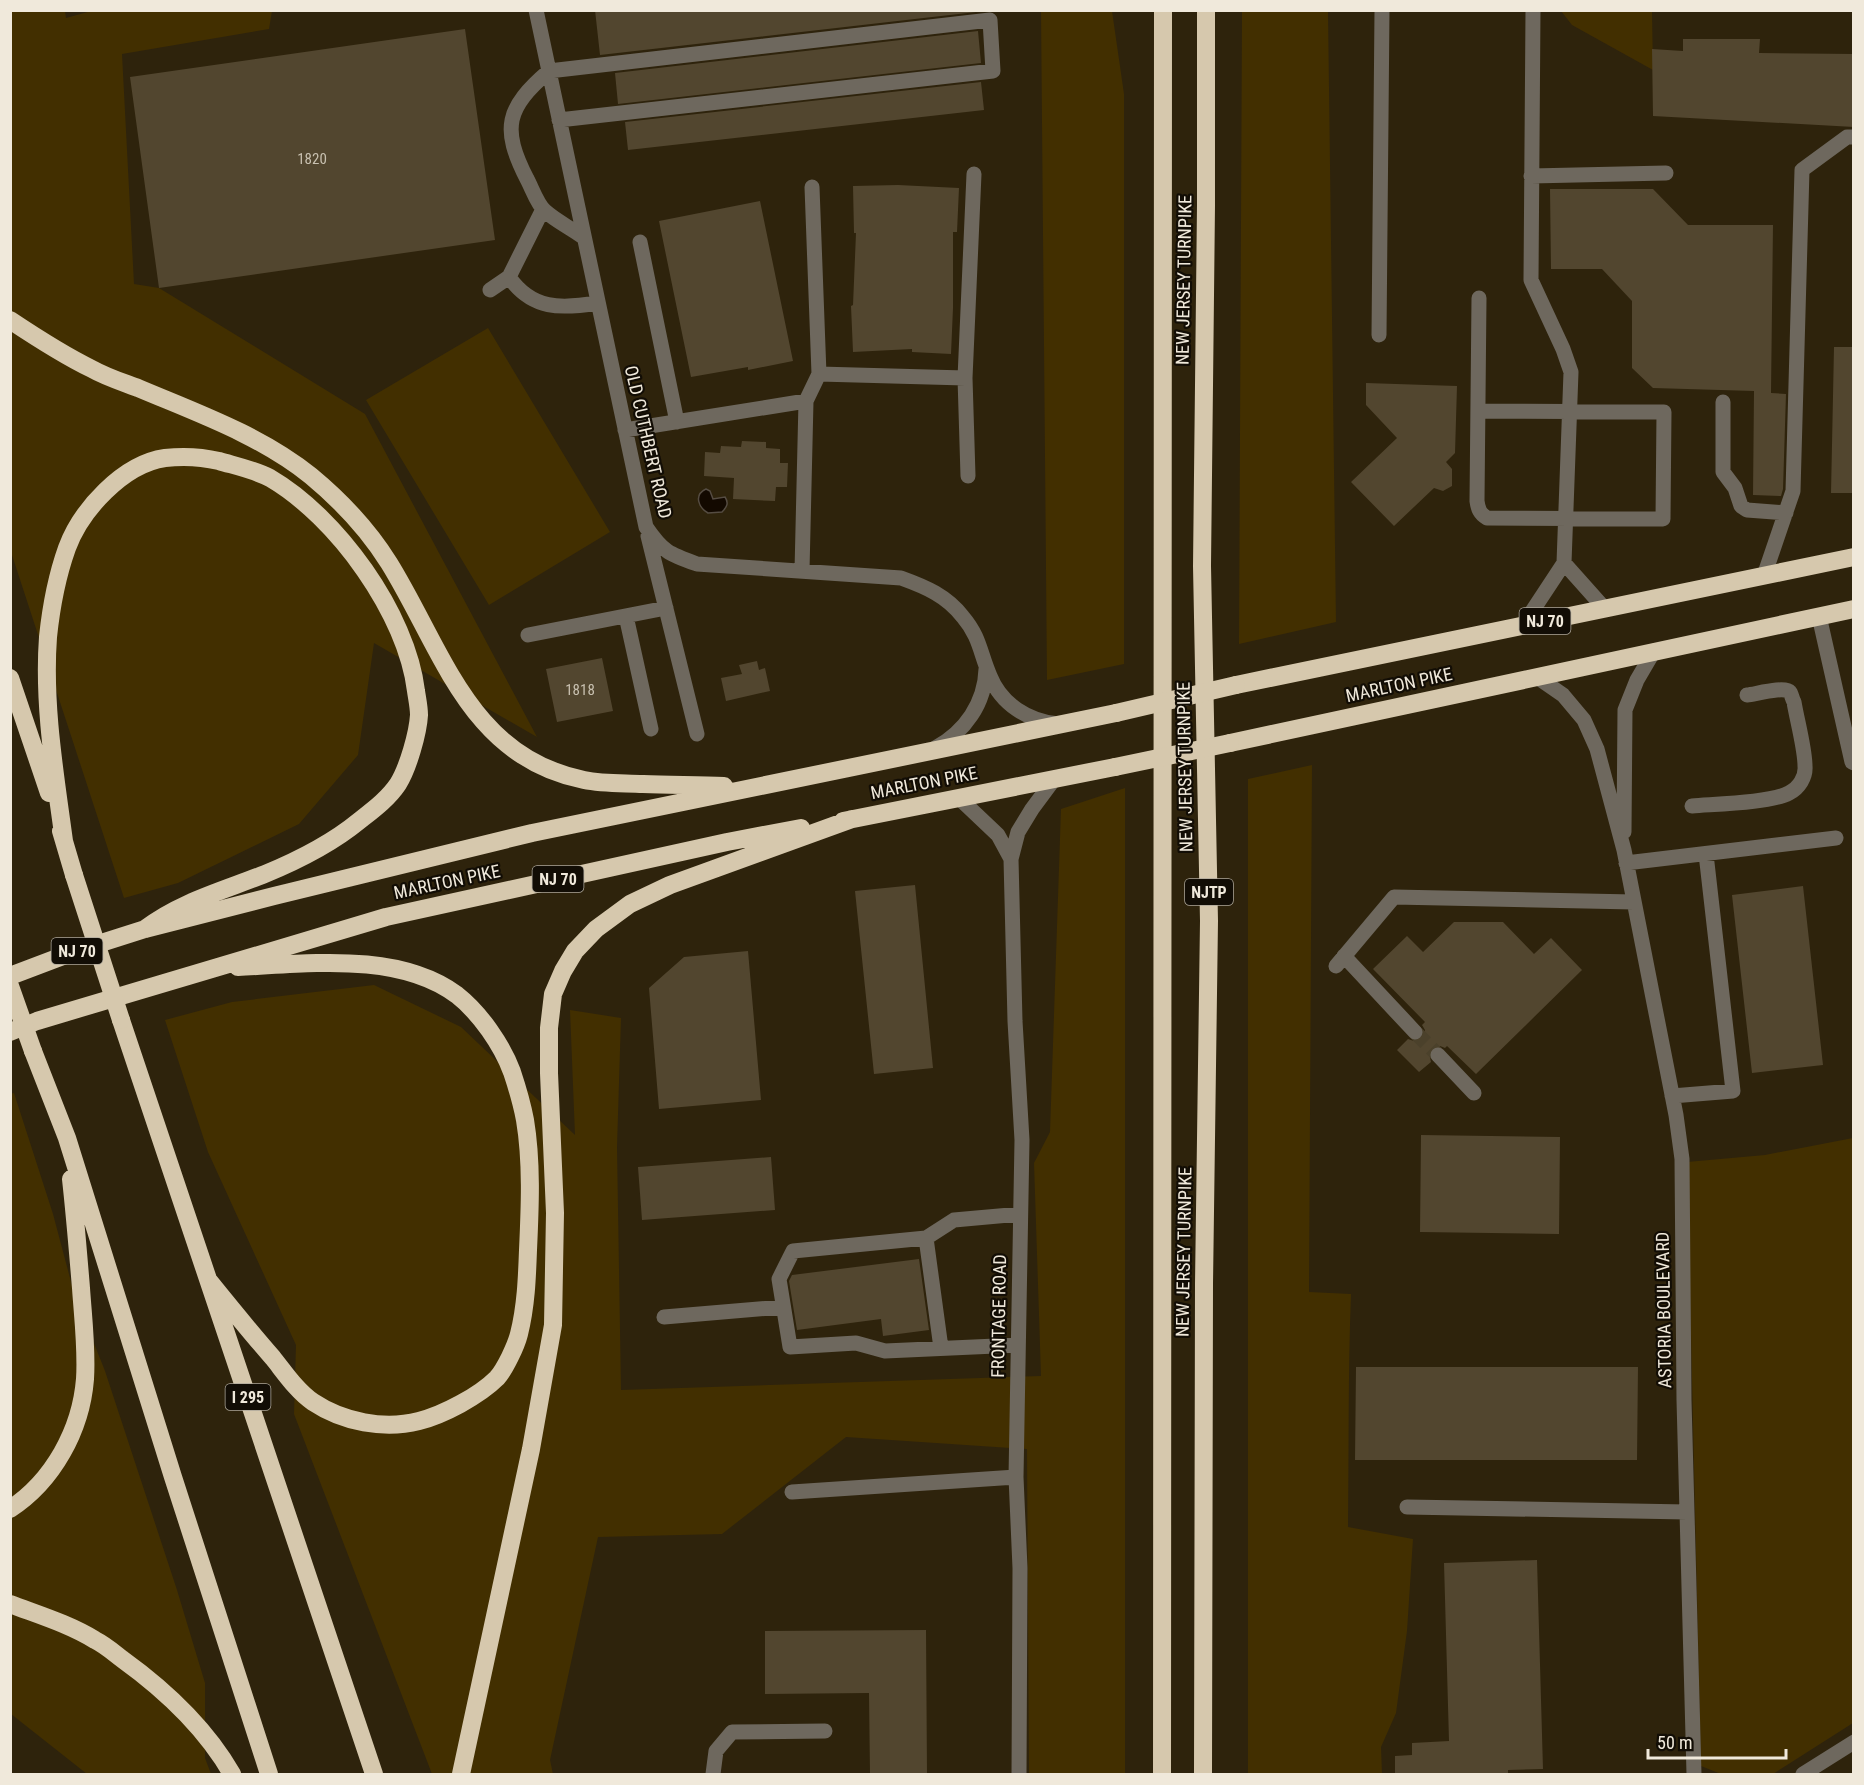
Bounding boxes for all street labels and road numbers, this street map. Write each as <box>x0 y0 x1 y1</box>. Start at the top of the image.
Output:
street label: NEW JERSEY TURNPIKE <box>1172 195 1195 365</box>
street label: OLD CUTHBERT ROAD <box>621 363 676 520</box>
road number: NJ 70 <box>1520 608 1570 634</box>
street label: MARLTON PIKE <box>1344 663 1454 706</box>
street label: NEW JERSEY TURNPIKE <box>1173 682 1196 852</box>
street label: MARLTON PIKE <box>869 762 979 803</box>
street label: MARLTON PIKE <box>392 860 502 903</box>
road number: NJ 70 <box>532 866 584 892</box>
road number: NJTP <box>1185 879 1233 905</box>
road number: NJ 70 <box>52 938 103 964</box>
street label: NEW JERSEY TURNPIKE <box>1172 1167 1195 1337</box>
street label: ASTORIA BOULEVARD <box>1652 1232 1675 1388</box>
street label: FRONTAGE ROAD <box>987 1254 1010 1378</box>
road number: I 295 <box>226 1384 270 1410</box>

